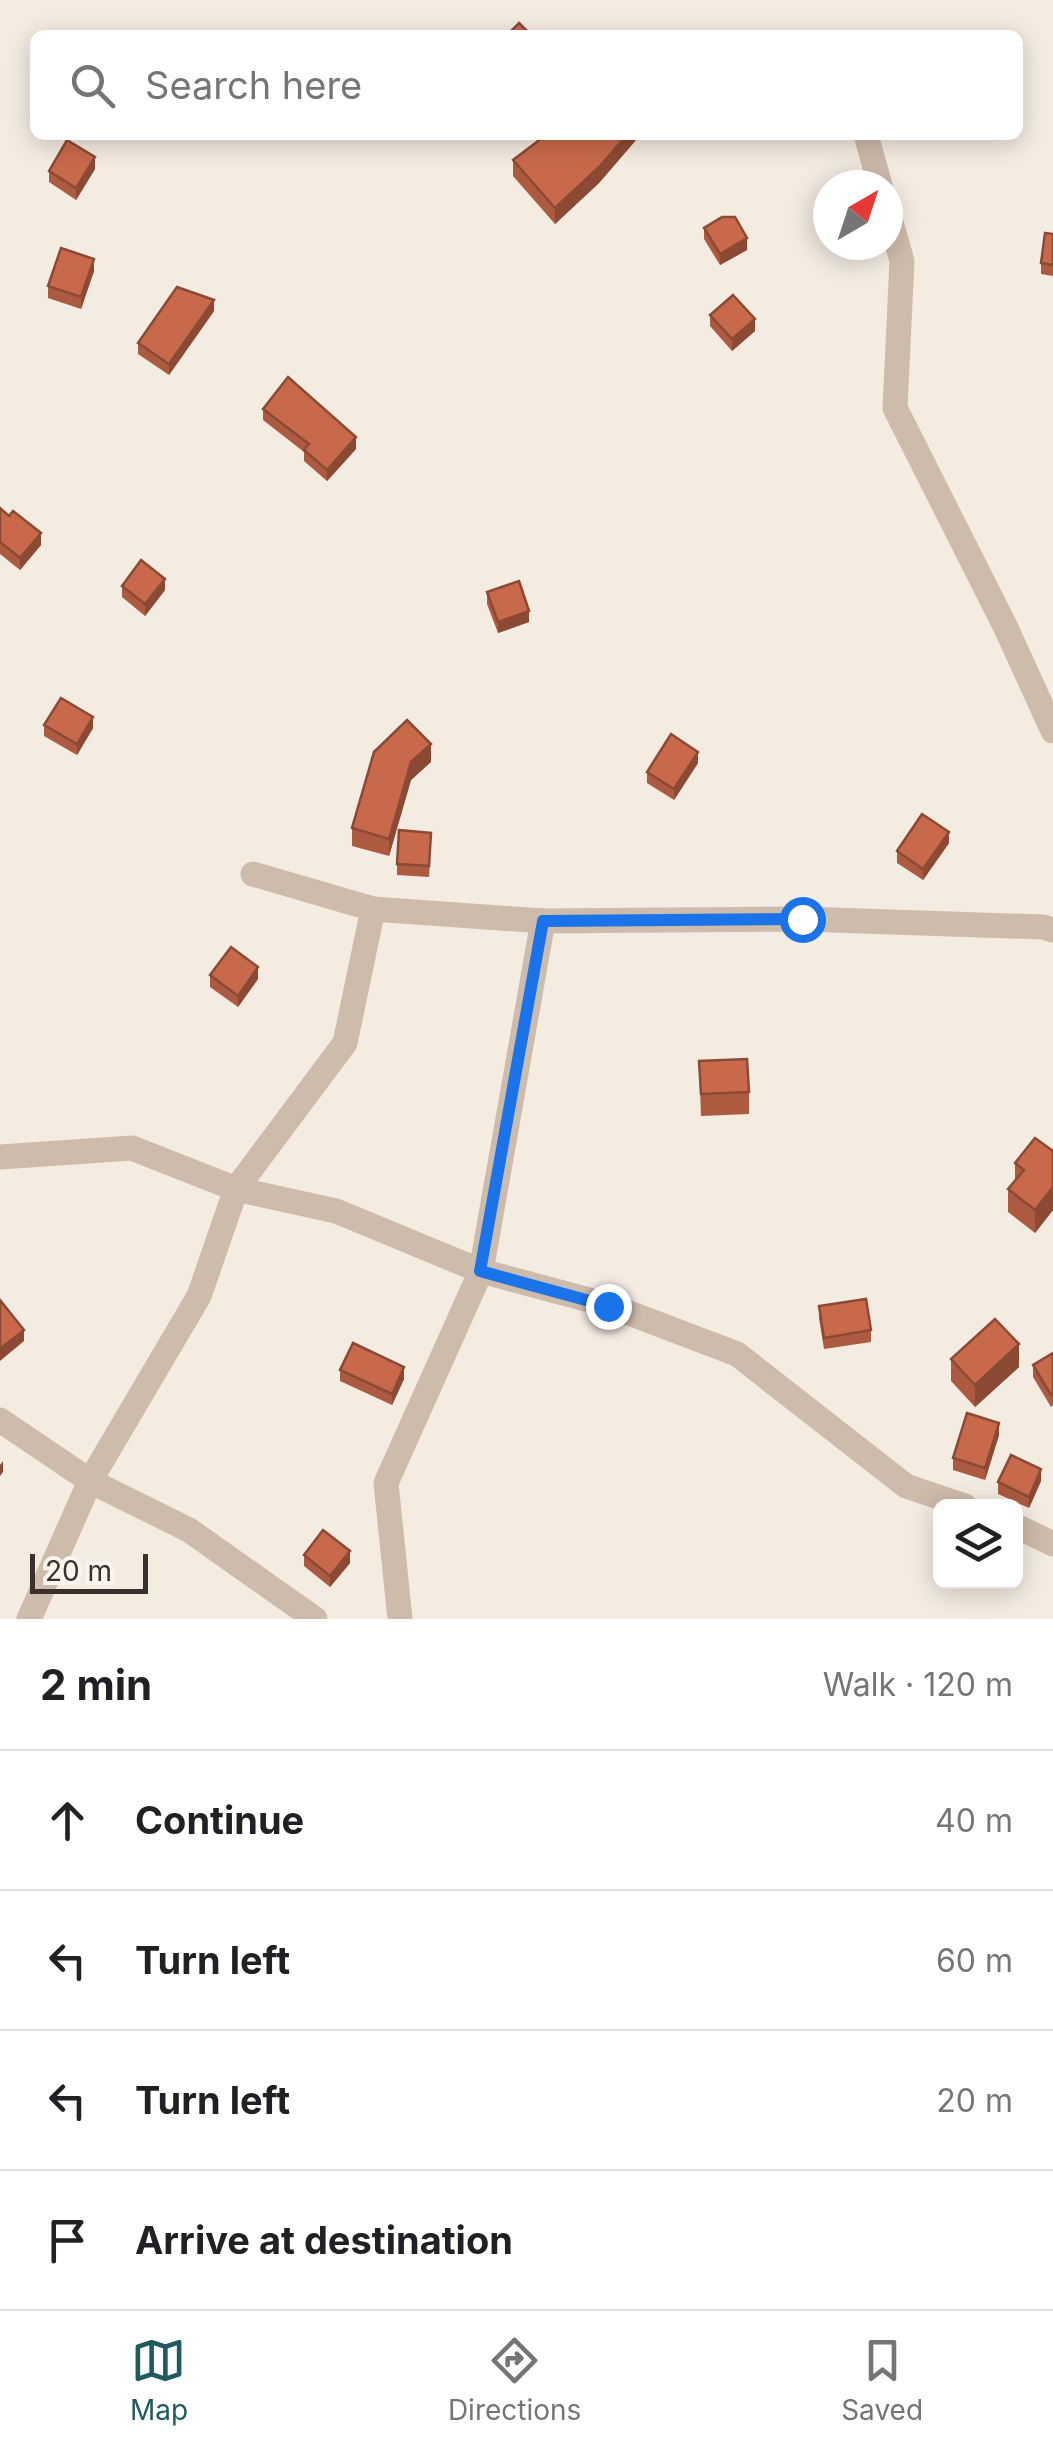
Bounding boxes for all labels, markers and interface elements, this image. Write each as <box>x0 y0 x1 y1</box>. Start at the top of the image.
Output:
search box <box>30 30 1023 140</box>
icon: search <box>65 58 120 113</box>
text: Search here <box>145 62 362 108</box>
north arrow <box>813 170 903 260</box>
route start <box>780 897 826 943</box>
route end <box>586 1284 632 1330</box>
map controls <box>933 1499 1023 1589</box>
button: layers <box>933 1499 1023 1589</box>
scale bar <box>30 1549 148 1594</box>
text: 20 m <box>45 1554 112 1588</box>
text: 2 min <box>40 1659 152 1710</box>
text: Walk · 120 m <box>823 1665 1013 1704</box>
icon: ahead <box>40 1793 95 1848</box>
text: Continue <box>135 1797 304 1843</box>
text: 40 m <box>935 1801 1013 1840</box>
icon: left <box>40 1933 95 1988</box>
text: Turn left <box>135 1937 290 1983</box>
text: 60 m <box>936 1941 1013 1980</box>
icon: left <box>40 2073 95 2128</box>
text: Turn left <box>135 2077 290 2123</box>
text: 20 m <box>936 2081 1013 2120</box>
icon: arrive <box>40 2213 95 2268</box>
text: Arrive at destination <box>135 2217 513 2263</box>
tab: Map <box>130 2333 188 2427</box>
tab: Directions <box>448 2333 581 2427</box>
tab: Saved <box>841 2333 923 2427</box>

